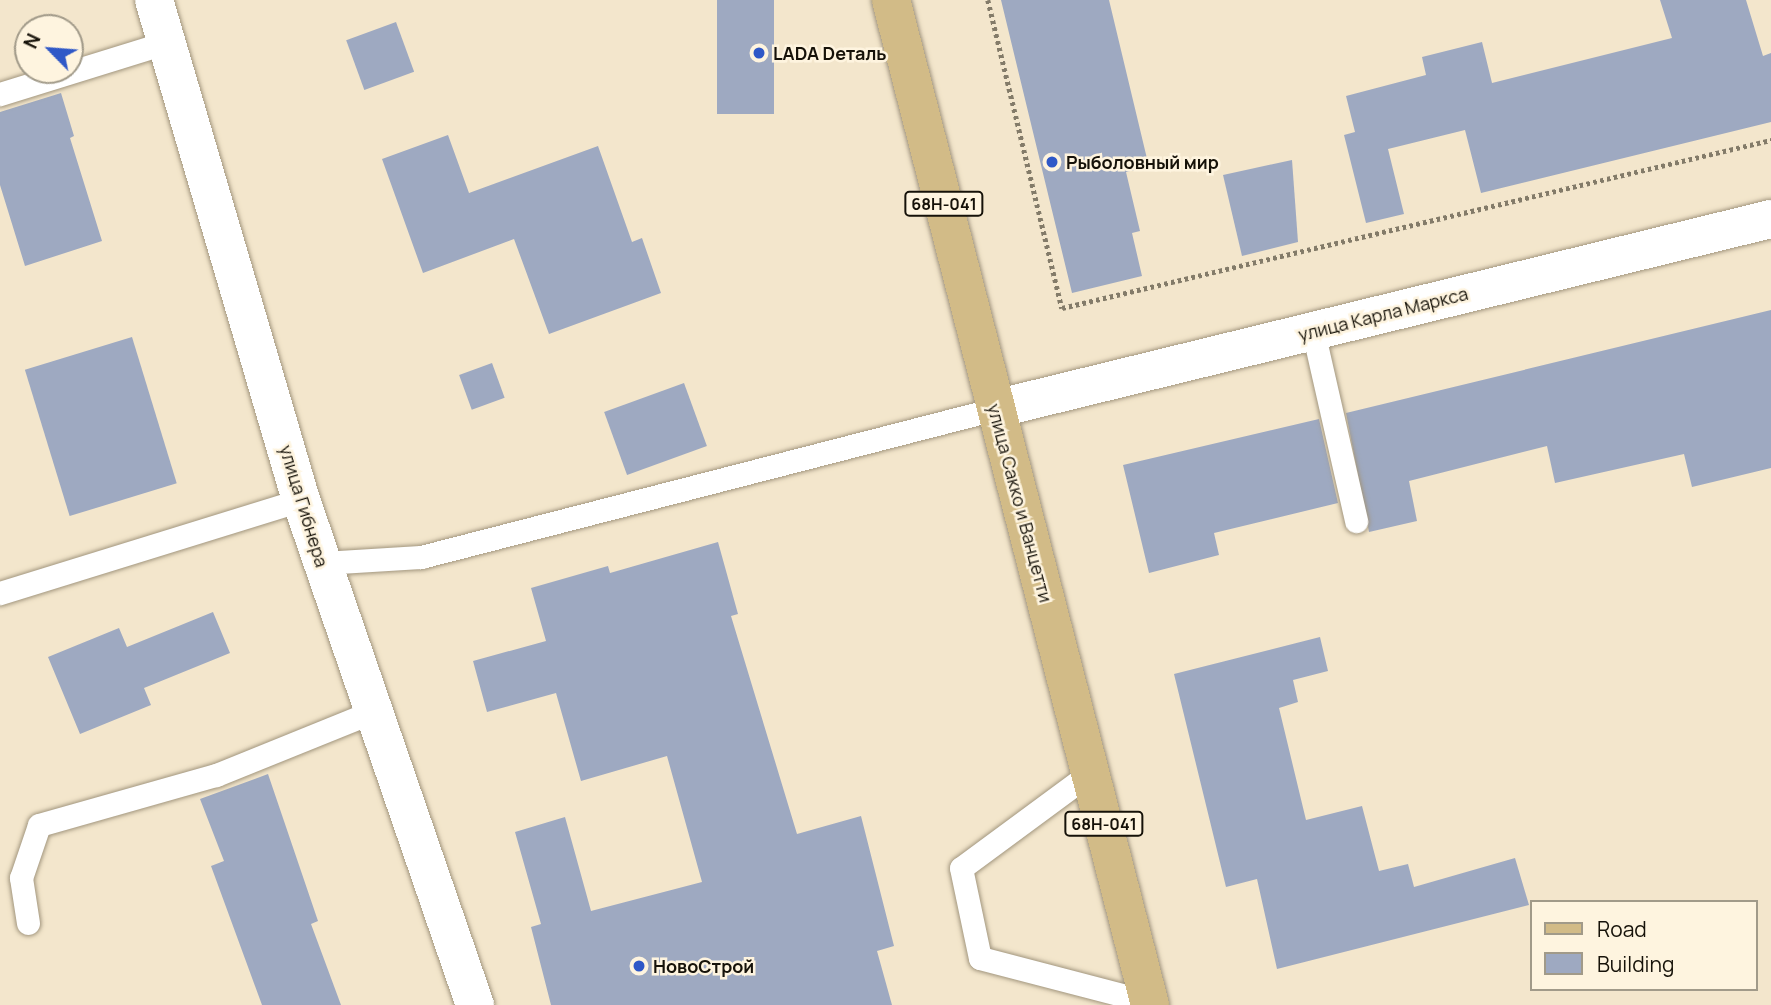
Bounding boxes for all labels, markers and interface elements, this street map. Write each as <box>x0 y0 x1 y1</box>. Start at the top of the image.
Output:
north arrow <box>14 14 84 84</box>
text: N <box>17 29 46 53</box>
place label: LADA Dеталь <box>773 42 887 64</box>
marker: LADA Dеталь <box>751 45 767 61</box>
place label: Рыболовный мир <box>1066 151 1219 173</box>
marker: Рыболовный мир <box>1044 154 1060 170</box>
road number: 68Н-041 <box>904 192 984 216</box>
street label: улица Карла Маркса <box>1296 282 1470 346</box>
street label: улица Сакко и Ванцетти <box>983 401 1057 605</box>
street label: улица Гибнера <box>275 442 333 570</box>
road number: 68Н-041 <box>1064 811 1144 836</box>
legend <box>1530 900 1757 991</box>
text: Road <box>1597 915 1647 943</box>
text: Building <box>1597 950 1674 978</box>
place label: НовоСтрой <box>653 955 754 977</box>
marker: НовоСтрой <box>631 958 647 974</box>

